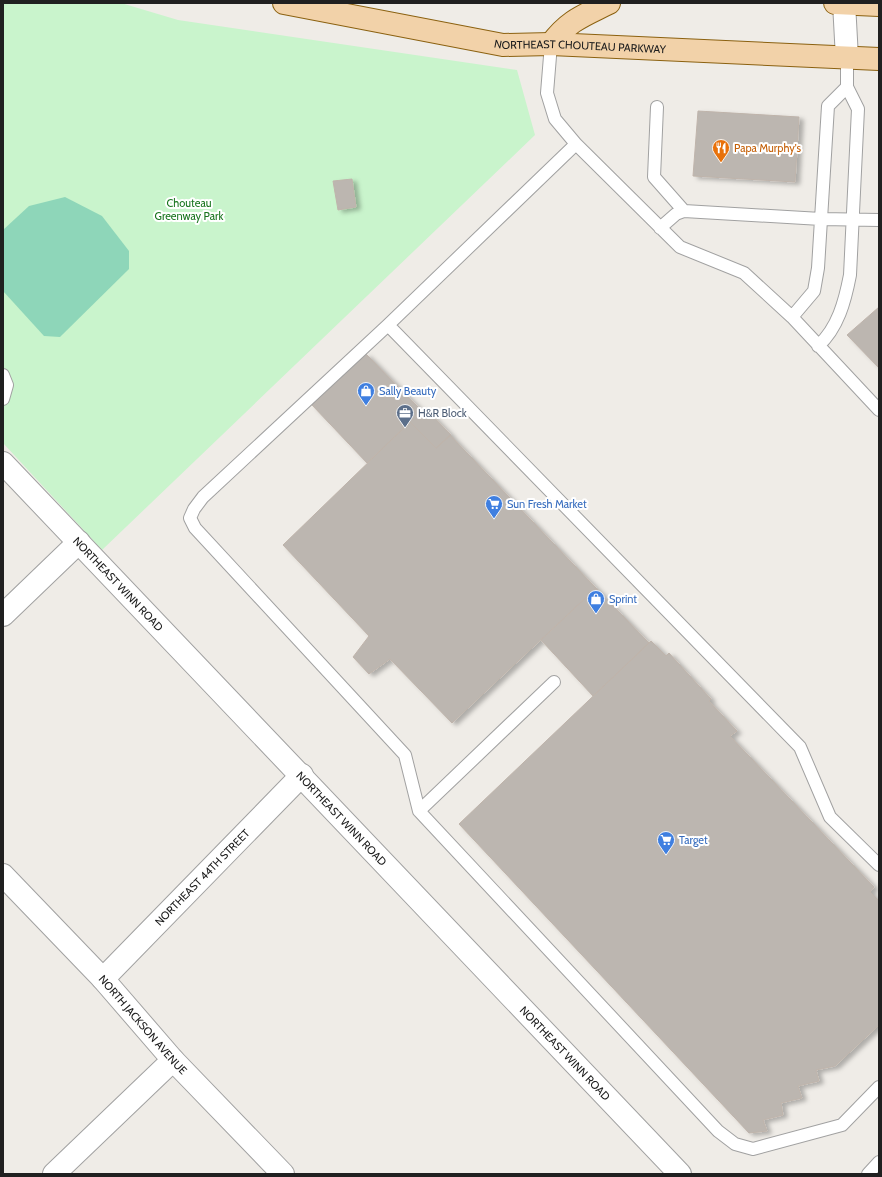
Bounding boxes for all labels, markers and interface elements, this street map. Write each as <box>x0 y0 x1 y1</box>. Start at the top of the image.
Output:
street label: NORTHEAST CHOUTEAU PARKWAY <box>493 36 667 56</box>
restaurant icon: Papa Murphy's <box>711 138 731 163</box>
place label: Papa Murphy's <box>734 141 802 155</box>
park label: Chouteau Greenway Park <box>155 196 223 223</box>
shop icon: Sally Beauty <box>356 381 376 406</box>
place label: Sally Beauty <box>379 384 437 398</box>
office icon: H&R Block <box>395 403 415 428</box>
place label: H&R Block <box>418 406 467 420</box>
supermarket icon: Sun Fresh Market <box>484 494 504 519</box>
place label: Sun Fresh Market <box>507 497 587 511</box>
street label: NORTHEAST WINN ROAD <box>70 534 166 634</box>
shop icon: Sprint <box>586 589 606 614</box>
place label: Sprint <box>609 592 637 606</box>
street label: NORTHEAST WINN ROAD <box>293 768 390 869</box>
street label: NORTHEAST 44TH STREET <box>152 826 253 929</box>
supermarket icon: Target <box>656 830 676 855</box>
place label: Target <box>679 833 708 847</box>
street label: NORTH JACKSON AVENUE <box>96 972 190 1077</box>
street label: NORTHEAST WINN ROAD <box>517 1003 613 1103</box>

